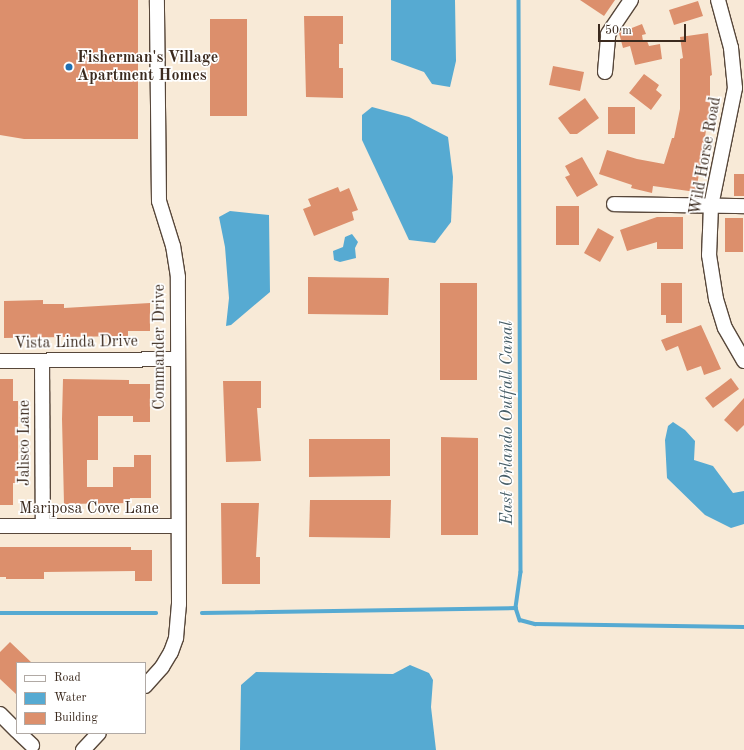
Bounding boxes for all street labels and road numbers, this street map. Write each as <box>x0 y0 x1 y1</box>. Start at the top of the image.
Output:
street label: Wild Horse Road <box>686 96 726 216</box>
street label: Commander Drive <box>150 284 170 410</box>
street label: Vista Linda Drive <box>14 332 138 354</box>
street label: Jalisco Lane <box>15 400 35 486</box>
street label: Mariposa Cove Lane <box>19 499 159 519</box>

